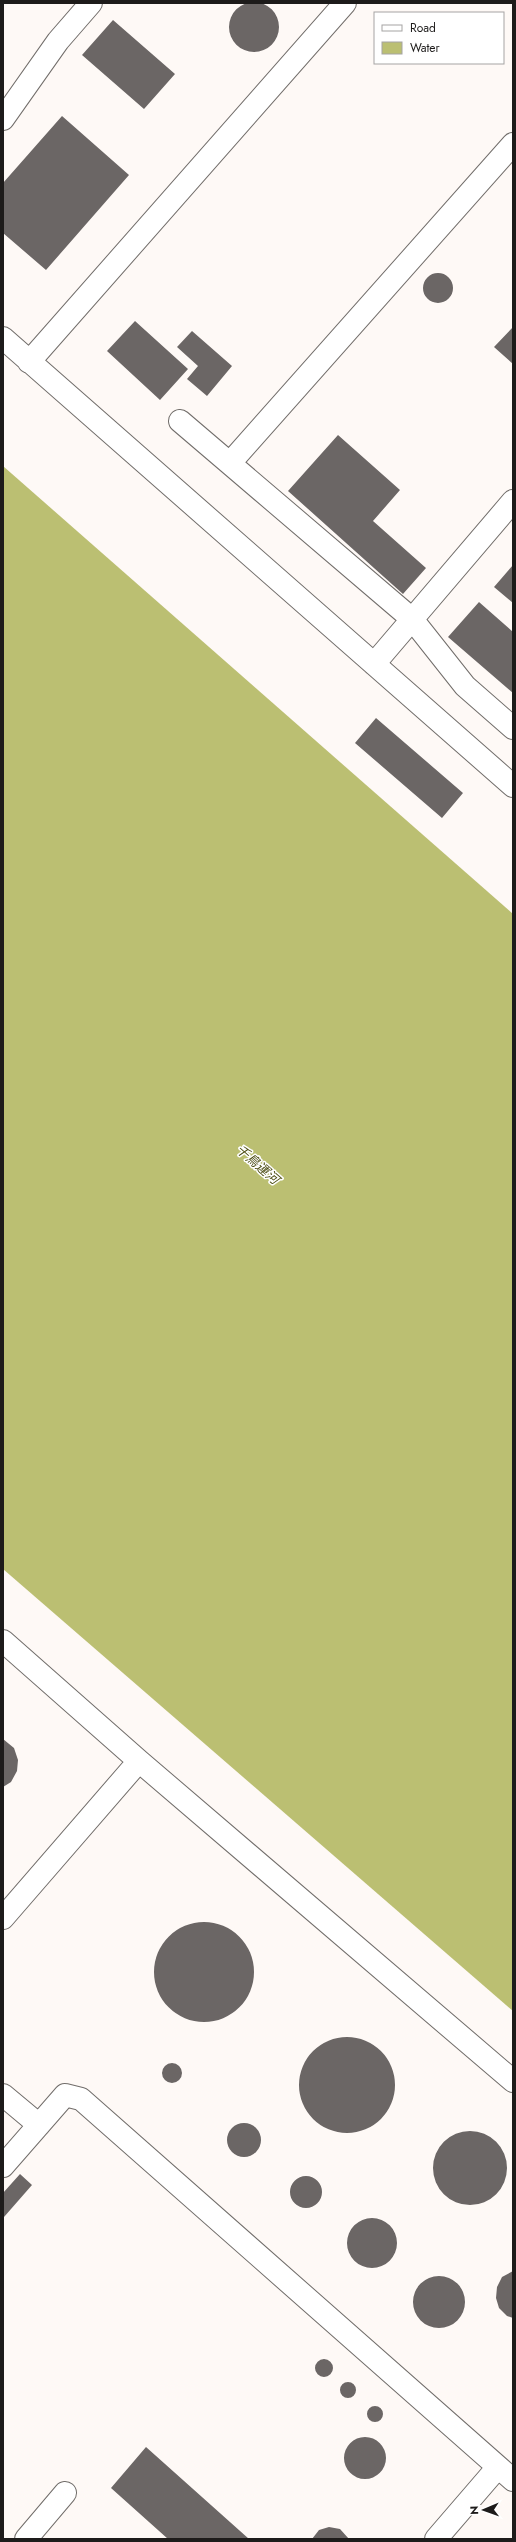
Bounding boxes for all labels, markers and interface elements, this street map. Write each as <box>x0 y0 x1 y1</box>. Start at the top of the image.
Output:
legend <box>374 12 504 64</box>
text: Road <box>410 19 436 37</box>
text: Water <box>410 39 441 57</box>
water label: 千鳥運河 <box>232 1140 286 1191</box>
north arrow <box>464 2490 504 2530</box>
text: N <box>466 2506 482 2515</box>

